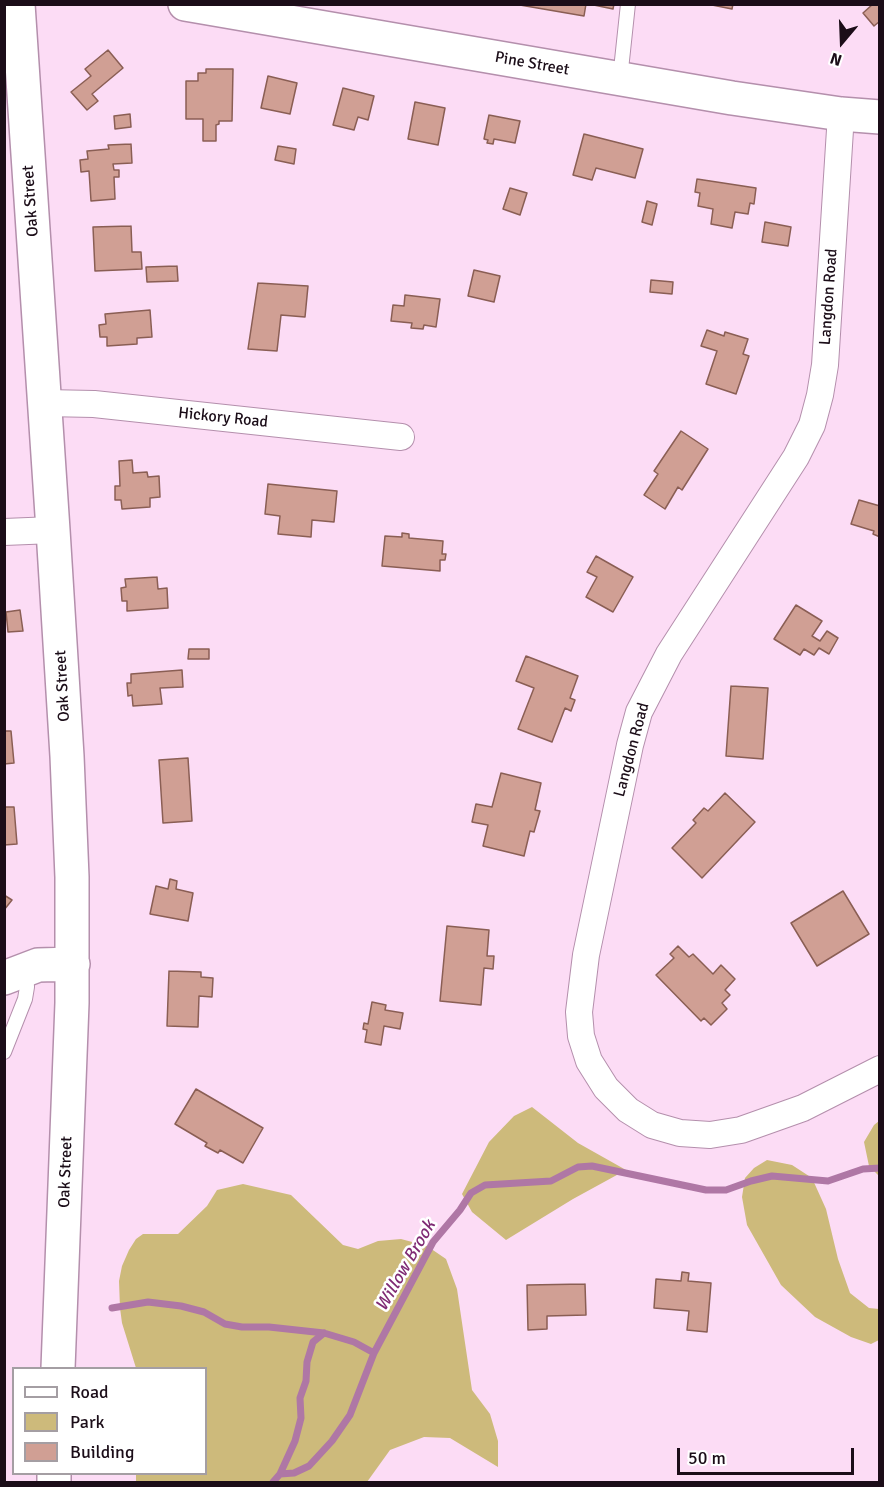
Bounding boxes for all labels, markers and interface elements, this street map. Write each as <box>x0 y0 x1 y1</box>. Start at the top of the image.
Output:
north arrow <box>812 12 872 72</box>
street label: Pine Street <box>493 48 571 80</box>
text: N <box>828 48 845 70</box>
street label: Oak Street <box>19 165 43 237</box>
street label: Langdon Road <box>816 248 842 346</box>
street label: Hickory Road <box>177 404 269 432</box>
street label: Oak Street <box>52 650 74 722</box>
street label: Langdon Road <box>610 701 654 799</box>
street label: Oak Street <box>55 1136 77 1208</box>
water label: Willow Brook <box>371 1217 441 1315</box>
legend <box>12 1367 207 1475</box>
text: Road <box>70 1381 109 1403</box>
text: Park <box>70 1411 105 1433</box>
scale bar <box>680 1436 857 1474</box>
text: Building <box>70 1441 134 1463</box>
text: 50 m <box>688 1447 726 1469</box>

